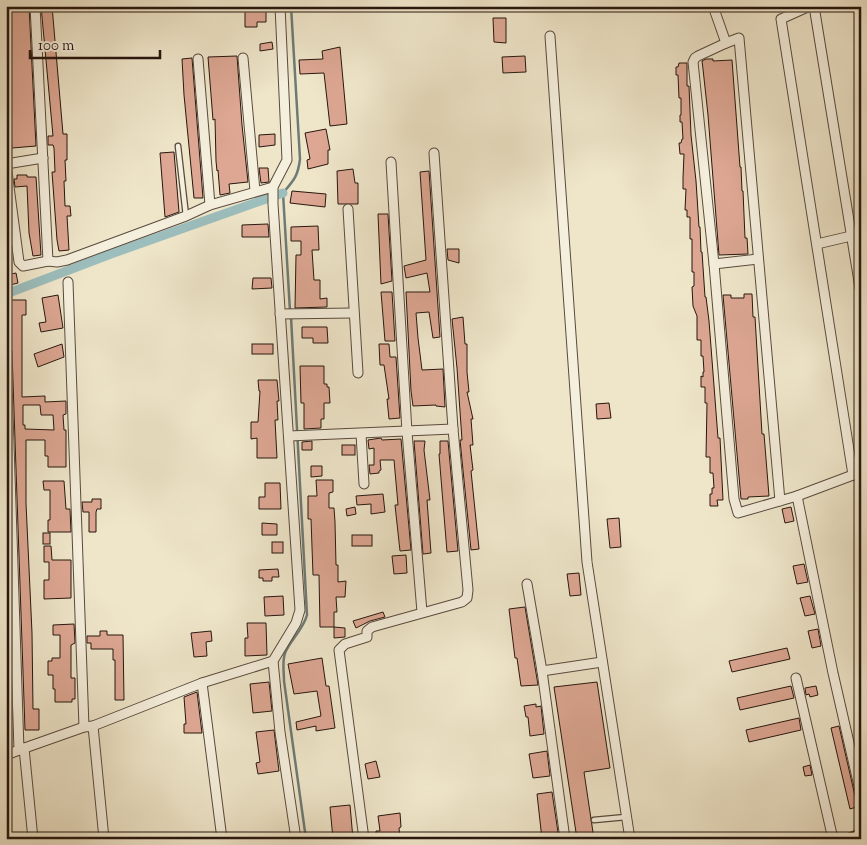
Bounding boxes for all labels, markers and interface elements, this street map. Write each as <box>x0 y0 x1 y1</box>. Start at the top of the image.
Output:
scale bar <box>30 28 160 60</box>
text: 100 m <box>38 36 75 57</box>

